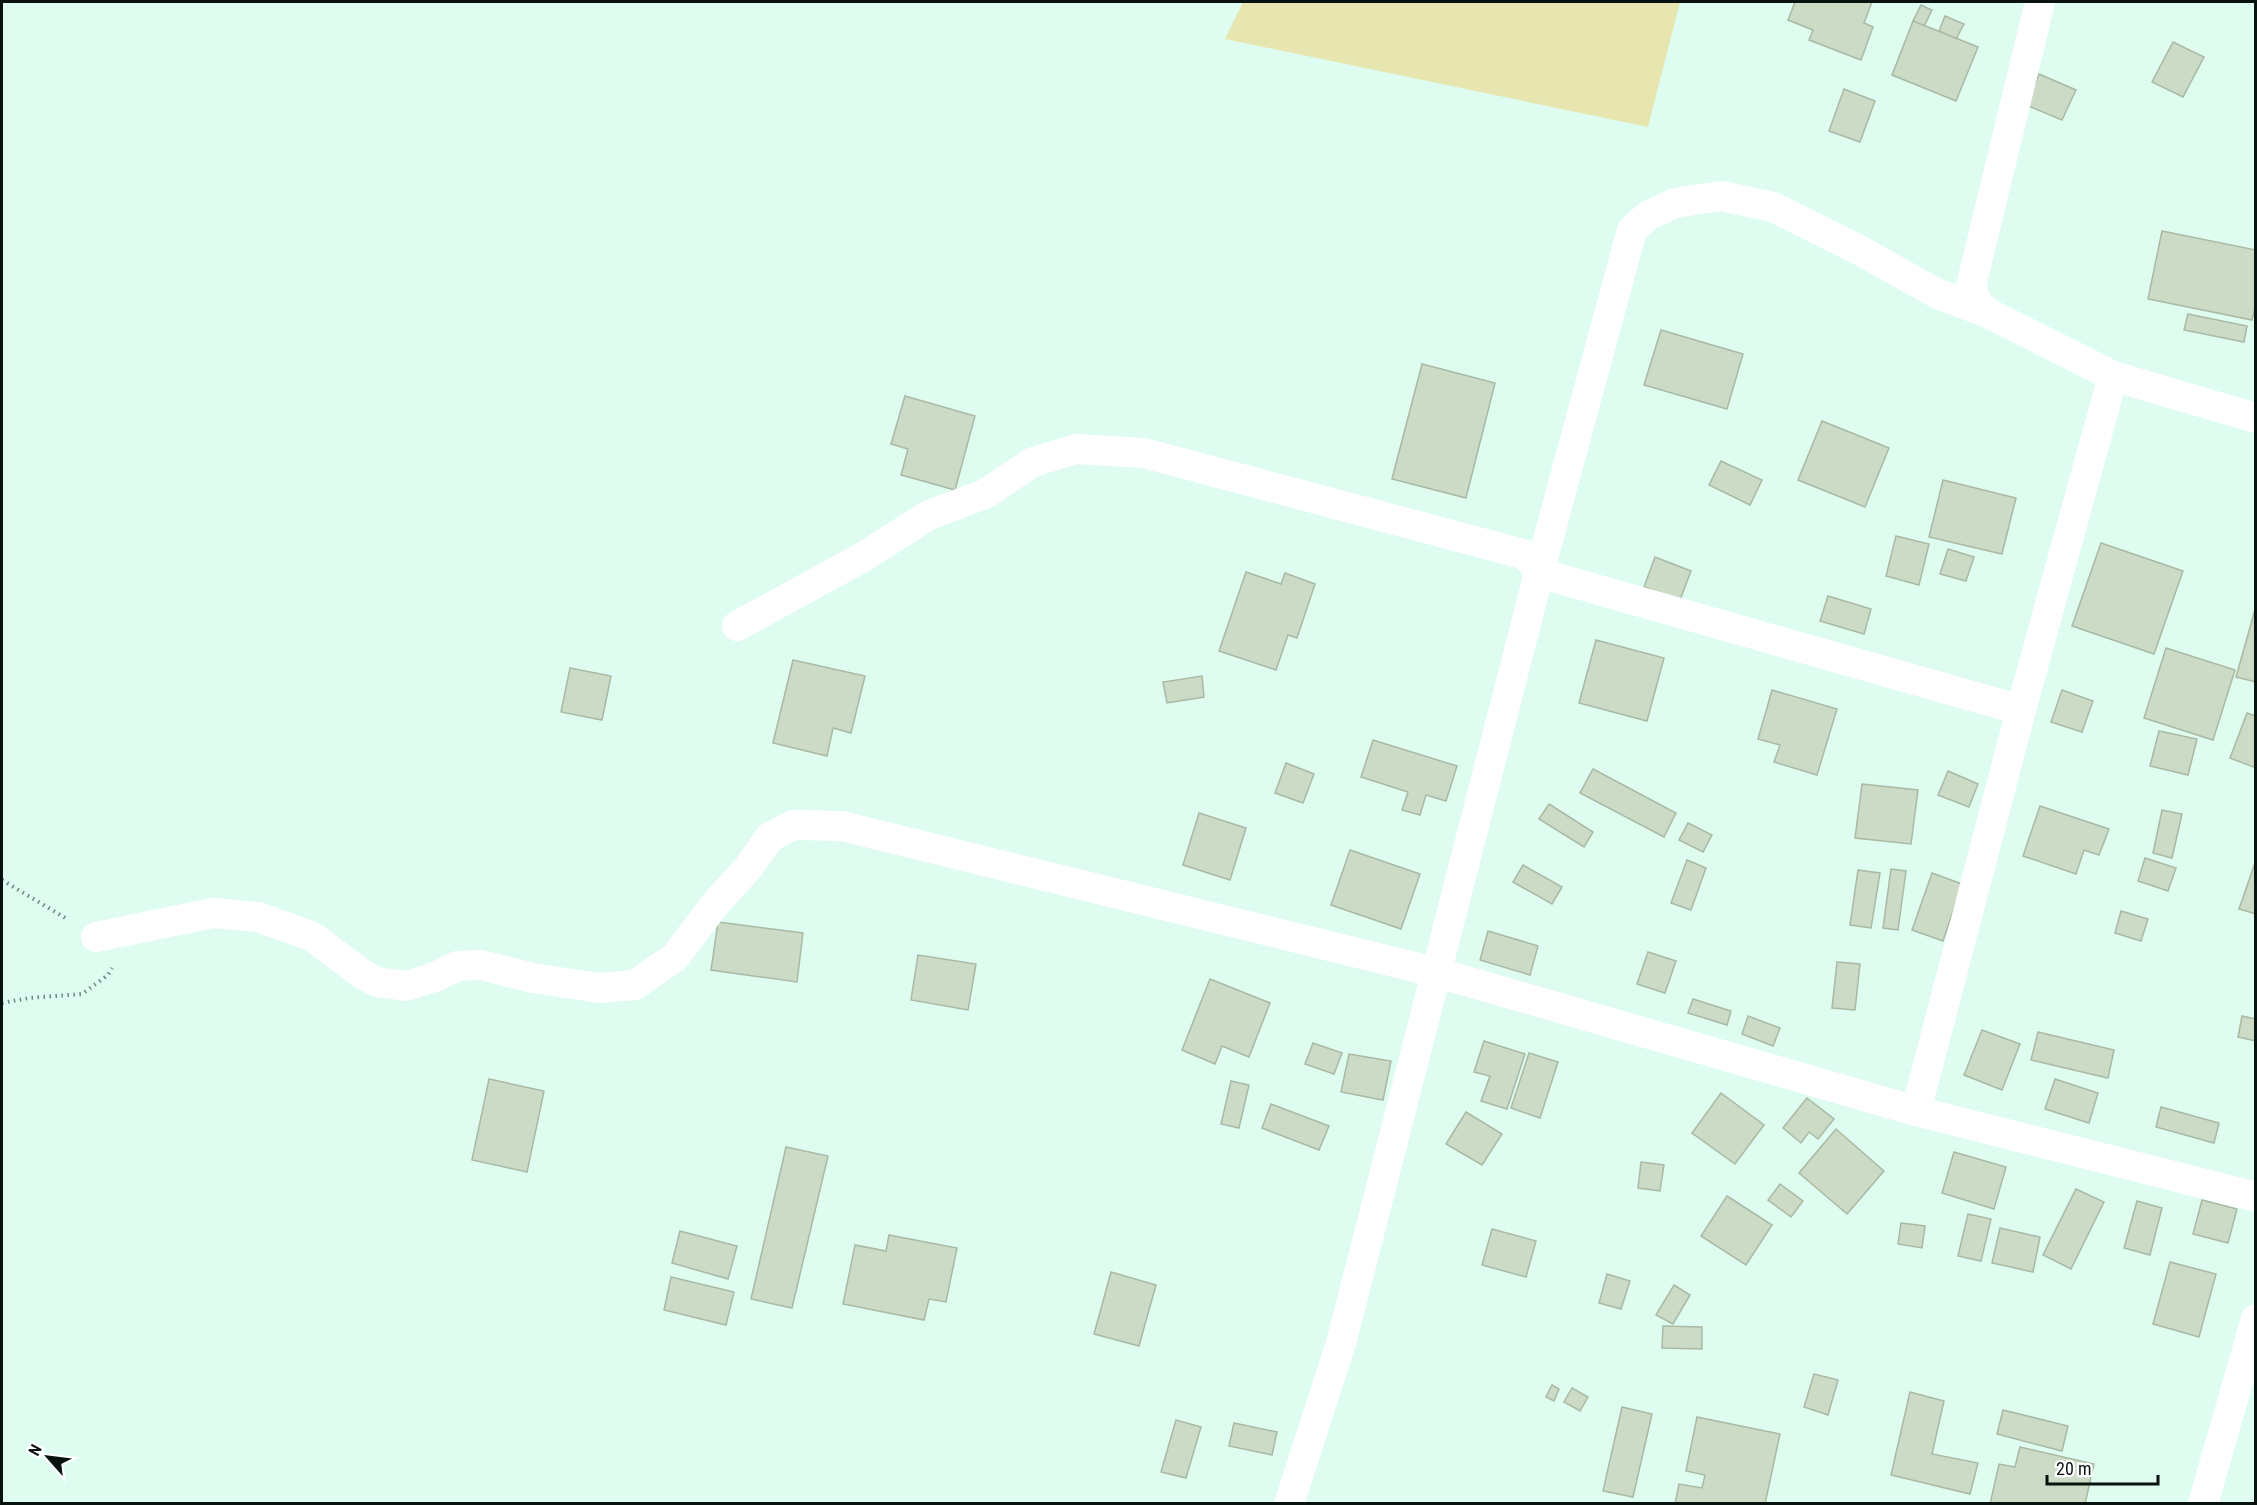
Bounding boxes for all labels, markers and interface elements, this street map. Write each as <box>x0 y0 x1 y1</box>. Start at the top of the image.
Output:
north arrow <box>18 1427 78 1487</box>
text: N <box>25 1441 46 1459</box>
scale bar <box>2047 1448 2158 1486</box>
text: 20 m <box>2056 1458 2091 1479</box>

